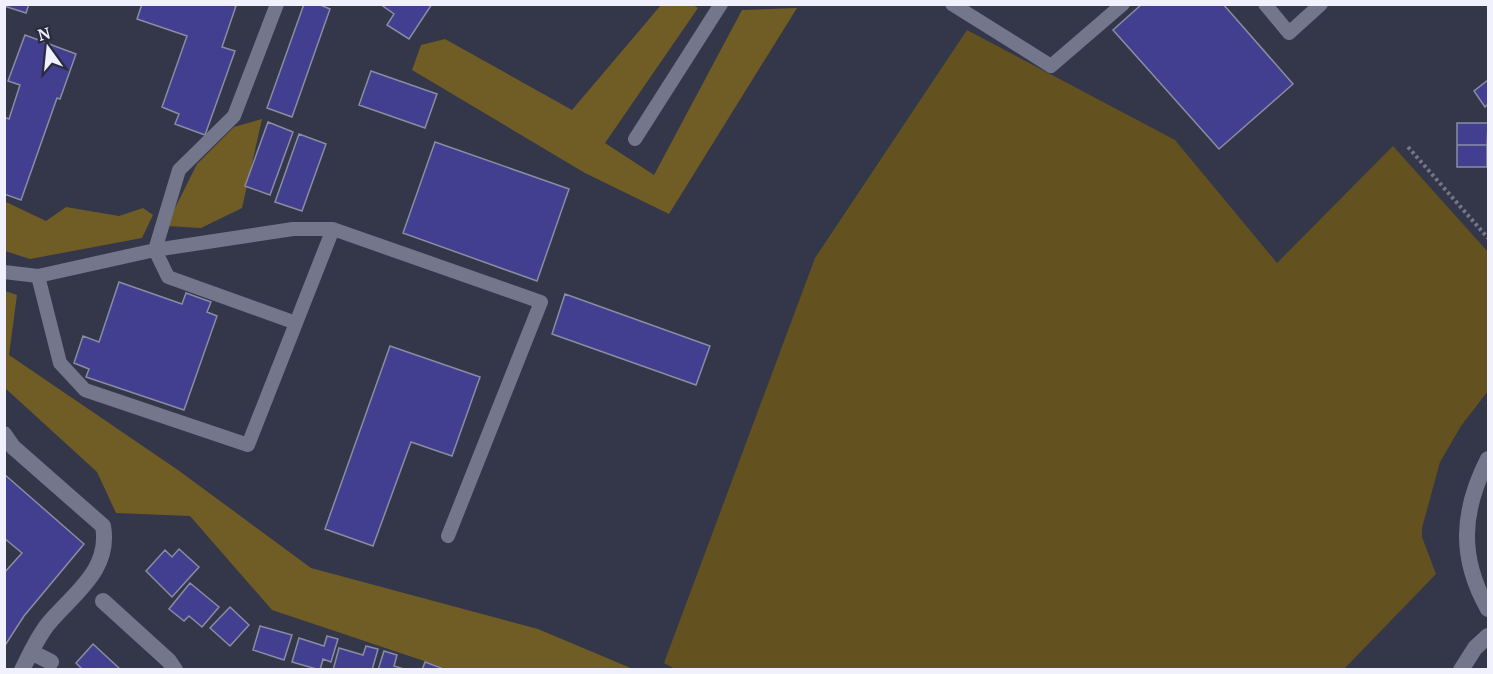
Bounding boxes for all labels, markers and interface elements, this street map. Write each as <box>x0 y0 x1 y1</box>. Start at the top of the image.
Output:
north arrow <box>18 18 78 78</box>
text: N <box>35 21 53 46</box>

